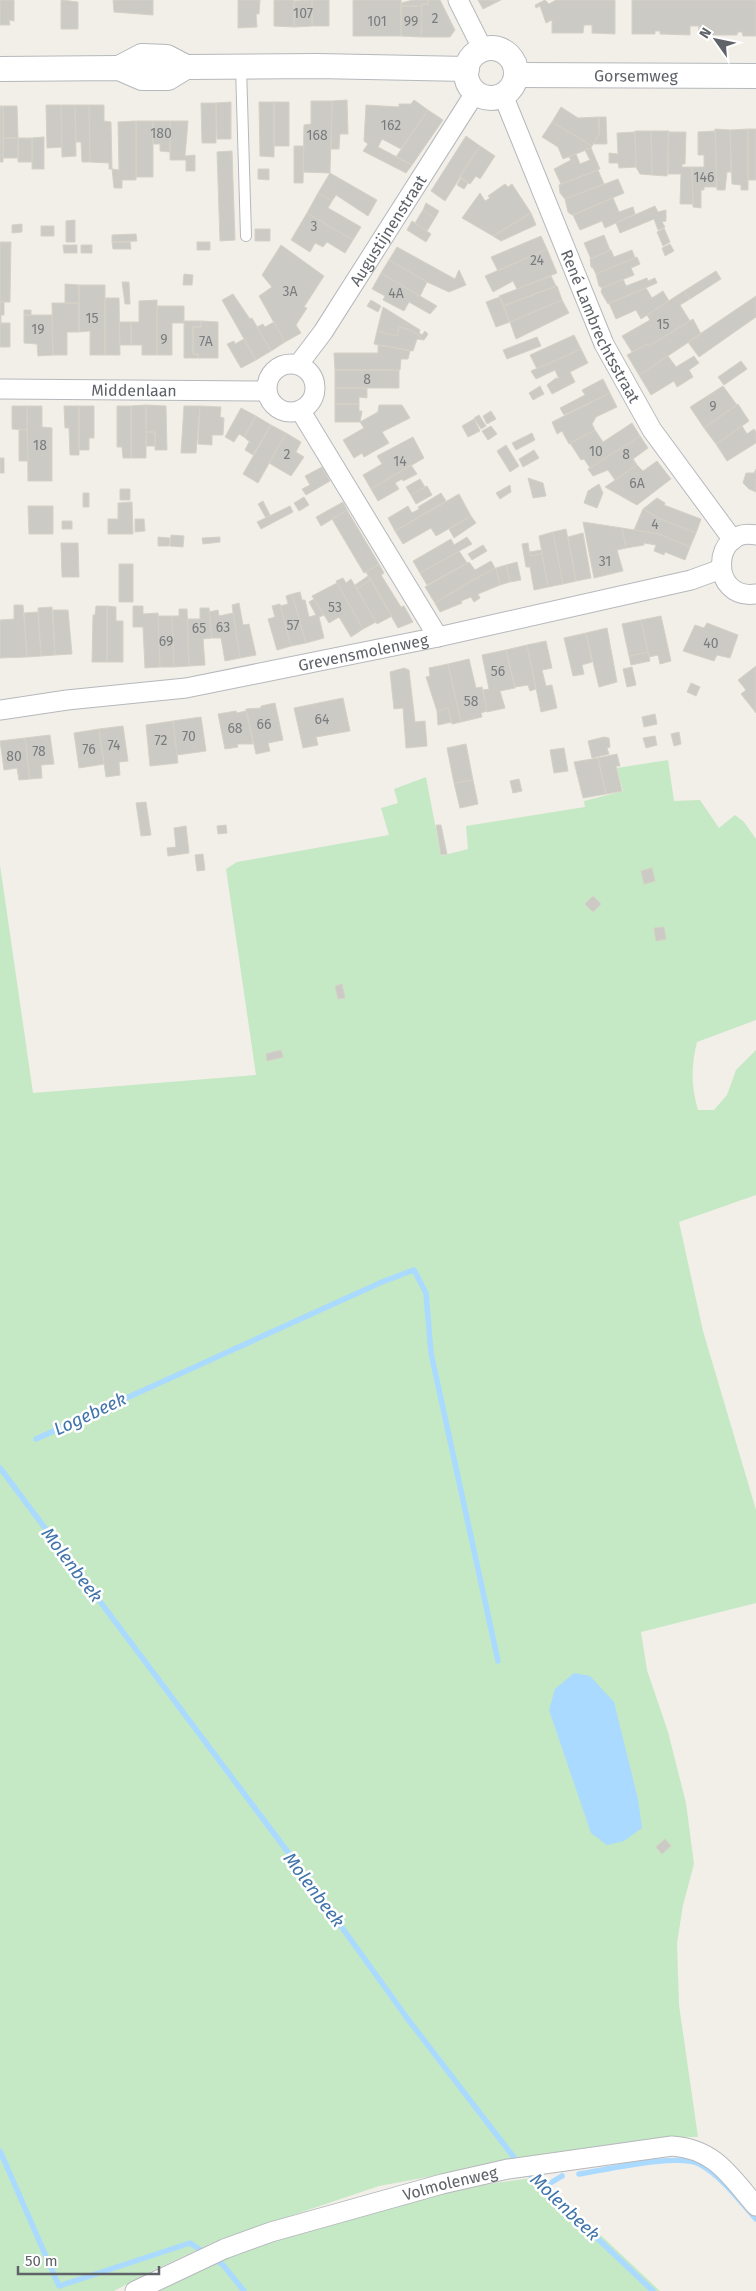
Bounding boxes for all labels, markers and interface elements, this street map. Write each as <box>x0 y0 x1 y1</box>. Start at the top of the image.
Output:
house number: 107 <box>293 5 313 22</box>
house number: 2 <box>432 10 439 27</box>
house number: 101 <box>367 13 387 30</box>
house number: 99 <box>404 13 418 30</box>
north arrow <box>691 15 741 65</box>
text: N <box>696 25 715 42</box>
street label: Gorsemweg <box>594 66 679 86</box>
house number: 162 <box>381 117 401 134</box>
house number: 180 <box>150 125 172 142</box>
house number: 168 <box>306 127 328 144</box>
house number: 146 <box>694 169 714 186</box>
street label: Augustijnenstraat <box>346 171 431 290</box>
house number: 3 <box>311 218 318 235</box>
street label: René Lambrechtsstraat <box>557 247 644 406</box>
house number: 24 <box>530 252 545 269</box>
house number: 3A <box>282 283 298 300</box>
house number: 4A <box>388 285 404 302</box>
house number: 15 <box>85 310 99 327</box>
house number: 15 <box>656 316 670 333</box>
house number: 19 <box>31 321 45 338</box>
house number: 9 <box>160 331 168 348</box>
house number: 7A <box>199 333 213 350</box>
house number: 8 <box>363 371 371 388</box>
street label: Middenlaan <box>91 381 177 400</box>
house number: 9 <box>709 398 717 415</box>
house number: 18 <box>33 437 47 454</box>
house number: 10 <box>589 443 603 460</box>
house number: 2 <box>284 446 291 463</box>
house number: 8 <box>622 446 630 463</box>
house number: 14 <box>393 453 407 470</box>
house number: 6A <box>629 475 645 492</box>
house number: 4 <box>651 516 659 533</box>
house number: 31 <box>599 553 611 570</box>
house number: 53 <box>328 599 342 616</box>
house number: 57 <box>287 617 299 634</box>
house number: 63 <box>216 619 230 636</box>
house number: 65 <box>192 620 206 637</box>
street label: Grevensmolenweg <box>296 630 431 675</box>
house number: 69 <box>159 633 173 650</box>
house number: 40 <box>703 635 719 652</box>
house number: 56 <box>491 663 505 680</box>
house number: 58 <box>464 693 479 710</box>
house number: 64 <box>315 711 330 728</box>
house number: 66 <box>257 716 271 733</box>
house number: 68 <box>227 720 243 737</box>
house number: 70 <box>182 728 196 745</box>
house number: 72 <box>155 732 168 749</box>
house number: 74 <box>107 737 121 754</box>
house number: 76 <box>82 741 96 758</box>
house number: 78 <box>32 743 46 760</box>
house number: 80 <box>6 748 22 765</box>
water label: Logebeek <box>50 1388 130 1440</box>
water label: Molenbeek <box>37 1523 107 1607</box>
water label: Molenbeek <box>279 1848 349 1932</box>
street label: Volmolenweg <box>401 2163 500 2205</box>
water label: Molenbeek <box>526 2169 604 2246</box>
scale bar <box>18 2244 159 2276</box>
text: 50 m <box>25 2252 58 2270</box>

